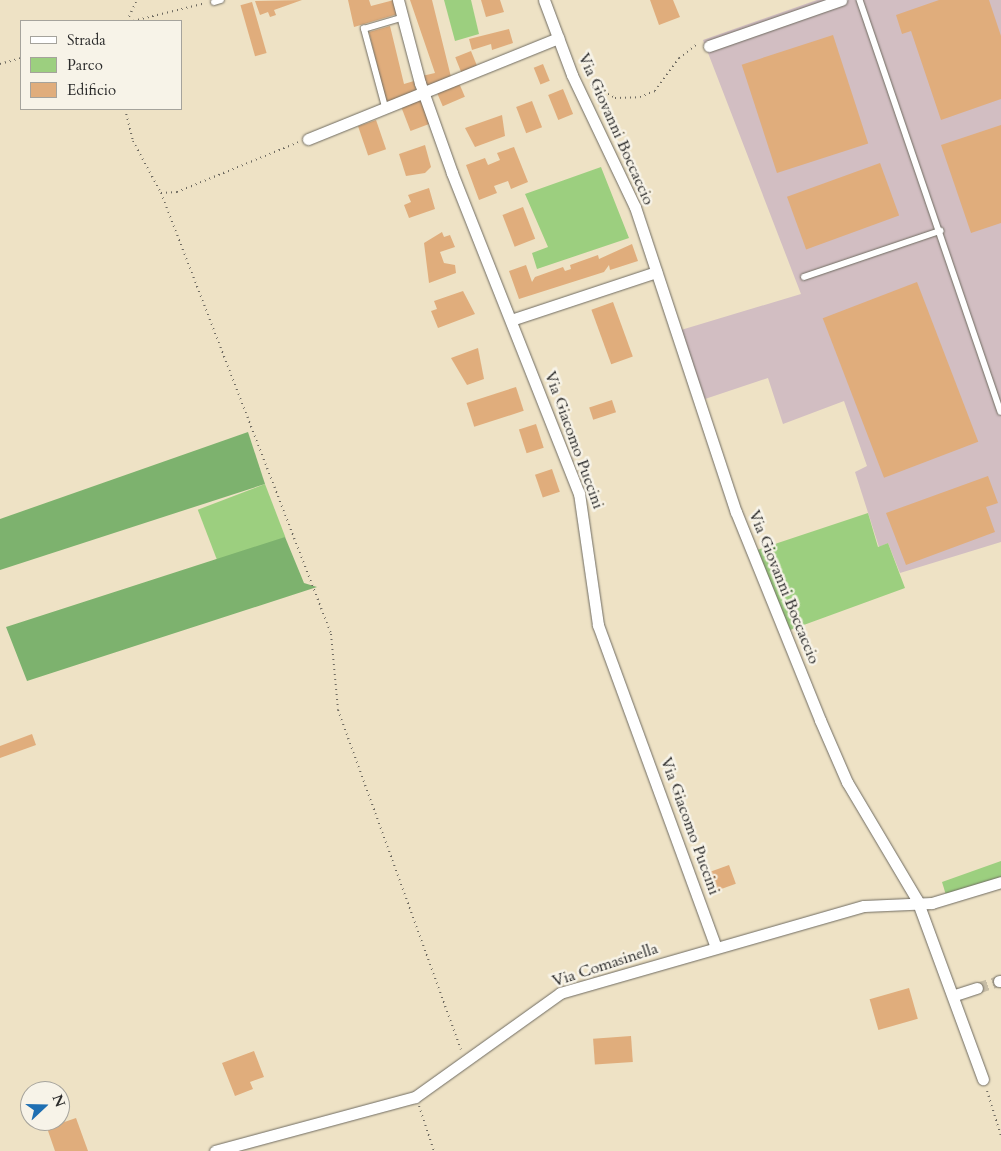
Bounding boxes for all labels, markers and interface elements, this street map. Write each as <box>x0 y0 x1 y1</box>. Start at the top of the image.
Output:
legend <box>20 20 182 110</box>
text: Strada <box>67 30 106 50</box>
street label: Via Giovanni Boccaccio <box>574 50 658 208</box>
text: Parco <box>67 55 103 75</box>
text: Edificio <box>67 80 116 100</box>
street label: Via Giacomo Puccini <box>540 369 608 511</box>
street label: Via Giovanni Boccaccio <box>744 507 824 667</box>
street label: Via Giacomo Puccini <box>656 755 724 897</box>
street label: Via Comasinella <box>550 939 660 991</box>
north arrow <box>20 1081 70 1131</box>
text: N <box>47 1092 70 1110</box>

